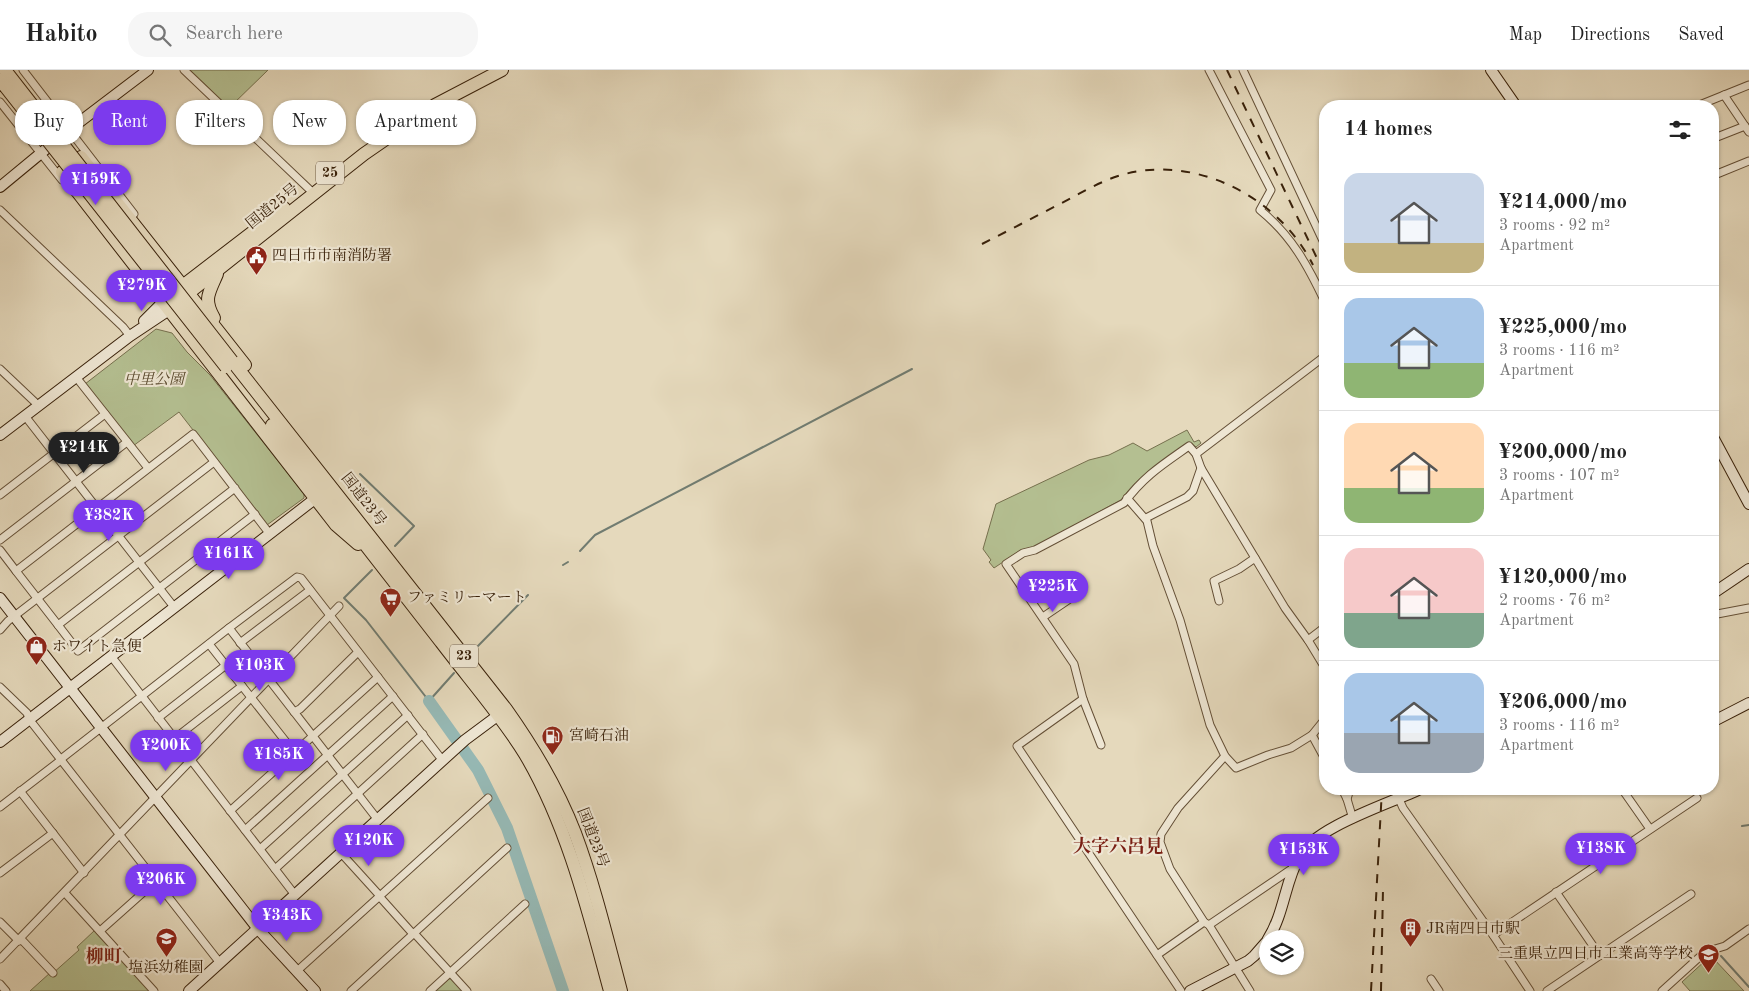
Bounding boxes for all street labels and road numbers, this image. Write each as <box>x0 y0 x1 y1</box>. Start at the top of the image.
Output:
road number: 25 <box>316 162 344 185</box>
street label: 国道25号 <box>243 180 302 232</box>
street label: 国道23号 <box>338 470 390 529</box>
road number: 23 <box>450 644 478 668</box>
street label: 国道23号 <box>574 805 612 870</box>

